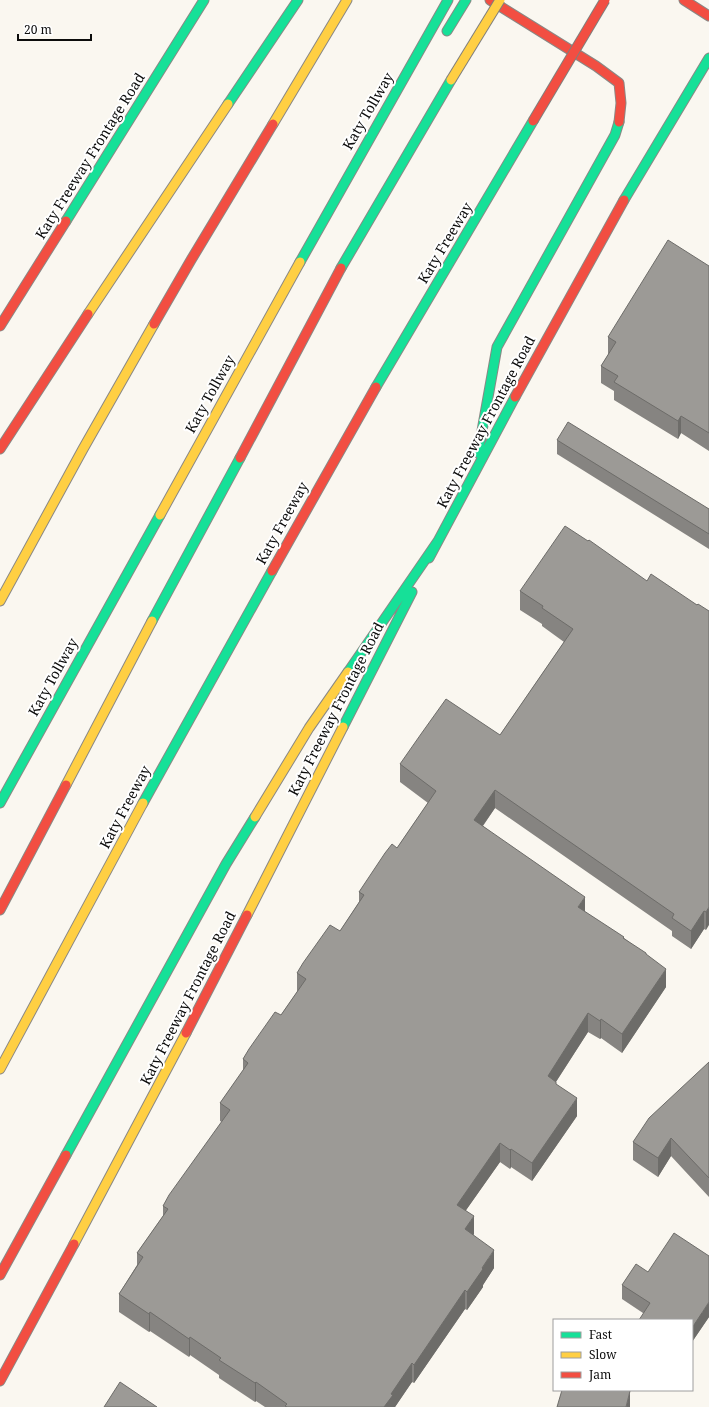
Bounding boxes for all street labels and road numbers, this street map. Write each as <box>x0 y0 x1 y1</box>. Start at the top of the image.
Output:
street label: Katy Freeway Frontage Road <box>31 69 149 242</box>
street label: Katy Tollway <box>338 69 397 153</box>
street label: Katy Freeway <box>413 199 476 287</box>
street label: Katy Freeway Frontage Road <box>432 332 539 511</box>
street label: Katy Tollway <box>180 351 239 436</box>
street label: Katy Freeway <box>251 478 312 567</box>
street label: Katy Freeway Frontage Road <box>283 618 388 799</box>
street label: Katy Tollway <box>23 634 82 719</box>
street label: Katy Freeway <box>95 762 154 852</box>
street label: Katy Freeway Frontage Road <box>135 907 240 1088</box>

